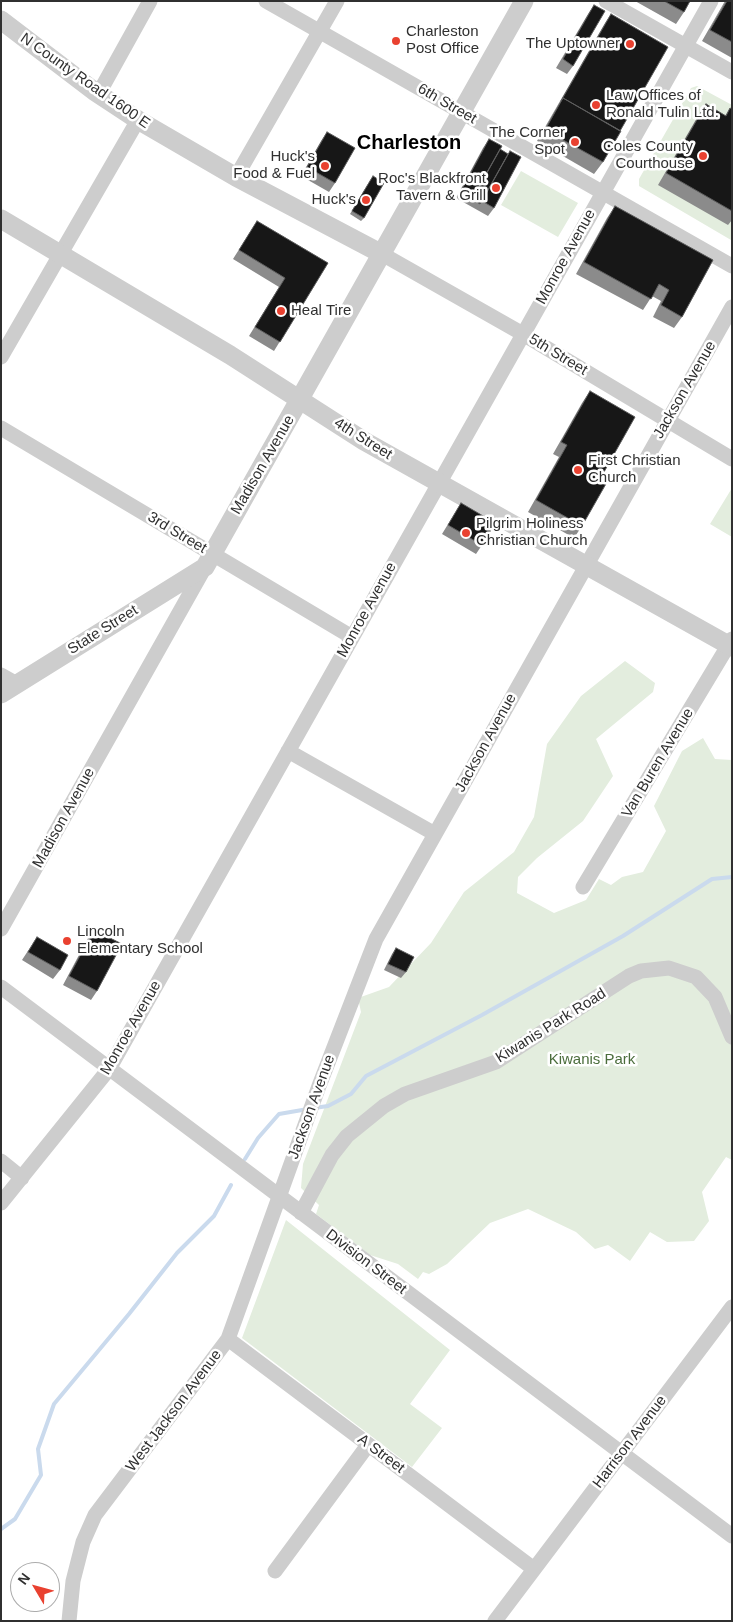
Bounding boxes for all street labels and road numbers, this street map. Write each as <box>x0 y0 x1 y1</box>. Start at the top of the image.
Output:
street label: N County Road 1600 E <box>17 29 153 133</box>
street label: 6th Street <box>414 80 480 128</box>
street label: Monroe Avenue <box>533 206 599 308</box>
street label: 5th Street <box>525 331 591 379</box>
street label: Jackson Avenue <box>650 338 720 442</box>
street label: Madison Avenue <box>227 412 299 518</box>
street label: 4th Street <box>331 414 395 464</box>
street label: 3rd Street <box>144 508 210 558</box>
street label: Monroe Avenue <box>334 559 400 661</box>
street label: State Street <box>65 601 141 659</box>
street label: Jackson Avenue <box>452 691 520 795</box>
street label: Van Buren Avenue <box>618 705 698 821</box>
street label: Madison Avenue <box>29 765 99 871</box>
street label: Monroe Avenue <box>97 978 165 1078</box>
street label: Kiwanis Park Road <box>492 985 610 1067</box>
street label: Jackson Avenue <box>285 1052 339 1162</box>
street label: Division Street <box>322 1226 410 1298</box>
street label: West Jackson Avenue <box>122 1347 226 1475</box>
street label: Harrison Avenue <box>589 1392 671 1492</box>
street label: A Street <box>354 1431 408 1477</box>

